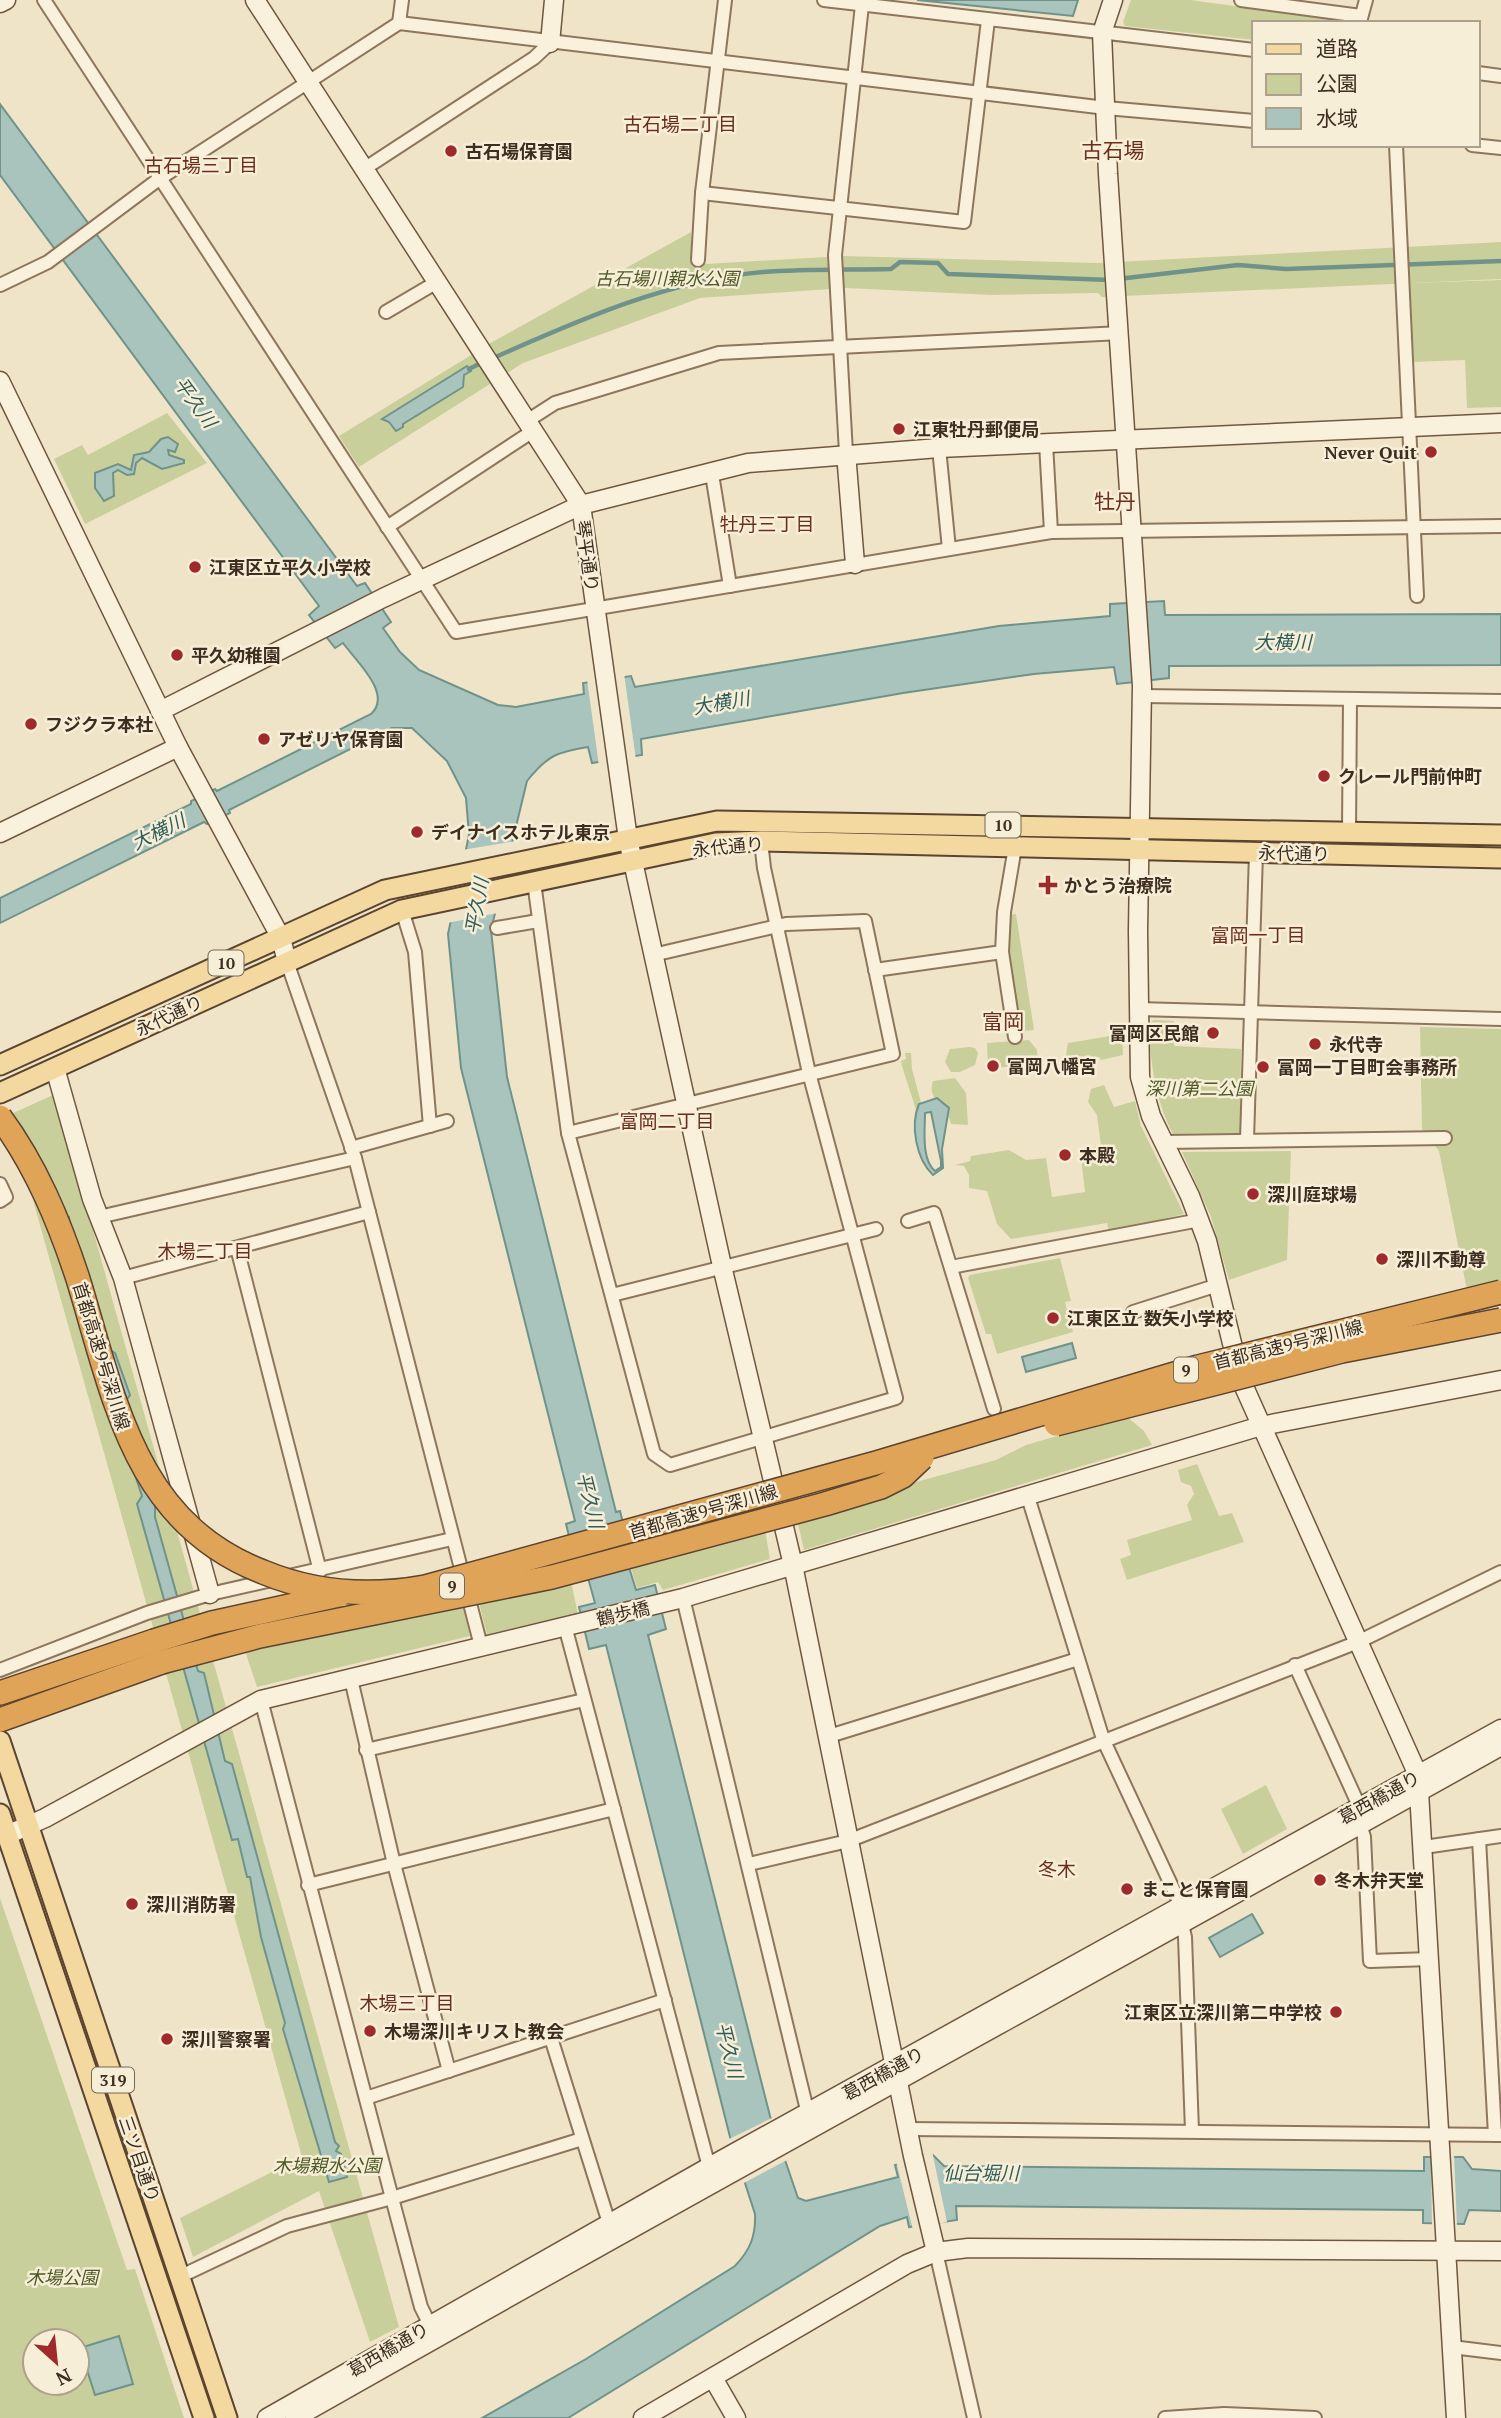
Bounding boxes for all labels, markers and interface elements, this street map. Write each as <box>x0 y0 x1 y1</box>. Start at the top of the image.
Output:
legend <box>1252 21 1480 147</box>
text: 道路 <box>1316 34 1358 62</box>
text: 公園 <box>1316 69 1358 97</box>
text: 水域 <box>1316 104 1358 132</box>
district label: 古石場二丁目 <box>623 111 737 136</box>
district label: 古石場 <box>1082 136 1145 164</box>
place label: 古石場保育園 <box>465 139 573 163</box>
marker: 古石場保育園 <box>443 143 459 159</box>
district label: 古石場三丁目 <box>144 152 258 177</box>
park label: 古石場川親水公園 <box>595 266 742 290</box>
water label: 平久川 <box>169 372 224 434</box>
place label: 江東牡丹郵便局 <box>913 417 1039 441</box>
marker: 江東牡丹郵便局 <box>891 421 907 437</box>
place label: Never Quit <box>1324 440 1417 464</box>
marker: Never Quit <box>1423 444 1439 460</box>
district label: 牡丹 <box>1094 487 1136 515</box>
district label: 牡丹三丁目 <box>719 511 815 536</box>
street label: 琴平通り <box>571 519 605 593</box>
place label: 江東区立平久小学校 <box>209 555 371 579</box>
marker: 江東区立平久小学校 <box>187 559 203 575</box>
water label: 大横川 <box>1254 629 1313 654</box>
place label: 平久幼稚園 <box>191 643 281 667</box>
marker: 平久幼稚園 <box>169 647 185 663</box>
water label: 大横川 <box>691 684 753 719</box>
place label: フジクラ本社 <box>45 712 153 736</box>
marker: フジクラ本社 <box>23 716 39 732</box>
place label: アゼリヤ保育園 <box>278 727 404 751</box>
marker: アゼリヤ保育園 <box>256 731 272 747</box>
place label: クレール門前仲町 <box>1338 764 1482 788</box>
marker: クレール門前仲町 <box>1316 768 1332 784</box>
water label: 大横川 <box>127 806 191 855</box>
road number: 10 <box>986 812 1020 838</box>
place label: デイナイスホテル東京 <box>431 820 610 844</box>
marker: デイナイスホテル東京 <box>409 824 425 840</box>
street label: 永代通り <box>691 831 765 861</box>
street label: 永代通り <box>1258 840 1330 866</box>
place label: かとう治療院 <box>1064 873 1172 897</box>
water label: 平久川 <box>459 874 494 936</box>
marker: かとう治療院 <box>1038 875 1058 895</box>
district label: 富岡一丁目 <box>1210 922 1306 947</box>
road number: 10 <box>208 951 244 976</box>
street label: 永代通り <box>131 989 207 1041</box>
district label: 富岡 <box>982 1007 1024 1035</box>
place label: 富岡区民館 <box>1109 1021 1199 1045</box>
marker: 富岡区民館 <box>1205 1025 1221 1041</box>
place label: 永代寺 <box>1329 1032 1383 1056</box>
marker: 永代寺 <box>1307 1036 1323 1052</box>
place label: 富岡八幡宮 <box>1007 1054 1097 1078</box>
place label: 富岡一丁目町会事務所 <box>1277 1055 1457 1079</box>
marker: 富岡八幡宮 <box>985 1058 1001 1074</box>
marker: 富岡一丁目町会事務所 <box>1255 1059 1271 1075</box>
park label: 深川第二公園 <box>1145 1076 1256 1100</box>
district label: 富岡二丁目 <box>619 1108 715 1133</box>
place label: 本殿 <box>1079 1143 1115 1167</box>
marker: 本殿 <box>1057 1147 1073 1163</box>
place label: 深川庭球場 <box>1267 1182 1357 1206</box>
marker: 深川庭球場 <box>1245 1186 1261 1202</box>
district label: 木場二丁目 <box>157 1238 253 1263</box>
place label: 深川不動尊 <box>1396 1247 1486 1271</box>
marker: 深川不動尊 <box>1374 1251 1390 1267</box>
street label: 首都高速9号深川線 <box>68 1279 136 1433</box>
place label: 江東区立 数矢小学校 <box>1067 1306 1234 1330</box>
marker: 江東区立 数矢小学校 <box>1045 1310 1061 1326</box>
street label: 首都高速9号深川線 <box>1211 1314 1365 1374</box>
road number: 9 <box>1174 1358 1198 1382</box>
water label: 平久川 <box>572 1469 611 1533</box>
street label: 首都高速9号深川線 <box>626 1478 780 1544</box>
road number: 9 <box>440 1574 464 1598</box>
street label: 鶴歩橋 <box>594 1595 652 1631</box>
street label: 葛西橋通り <box>1334 1765 1424 1829</box>
district label: 冬木 <box>1038 1856 1076 1881</box>
place label: 冬木弁天堂 <box>1334 1868 1424 1892</box>
marker: 冬木弁天堂 <box>1312 1872 1328 1888</box>
place label: まこと保育園 <box>1141 1877 1249 1901</box>
marker: まこと保育園 <box>1119 1881 1135 1897</box>
place label: 深川消防署 <box>146 1892 236 1916</box>
marker: 深川消防署 <box>124 1896 140 1912</box>
district label: 木場三丁目 <box>359 1990 455 2015</box>
place label: 江東区立深川第二中学校 <box>1124 2000 1322 2024</box>
marker: 江東区立深川第二中学校 <box>1328 2004 1344 2020</box>
place label: 木場深川キリスト教会 <box>384 2019 564 2043</box>
water label: 平久川 <box>711 2019 750 2083</box>
marker: 木場深川キリスト教会 <box>362 2023 378 2039</box>
place label: 深川警察署 <box>181 2027 271 2051</box>
marker: 深川警察署 <box>159 2031 175 2047</box>
street label: 葛西橋通り <box>838 2041 928 2105</box>
road number: 319 <box>92 2068 134 2092</box>
street label: 三ツ目通り <box>114 2113 166 2205</box>
park label: 木場親水公園 <box>273 2153 384 2177</box>
water label: 仙台堀川 <box>943 2160 1021 2185</box>
park label: 木場公園 <box>26 2265 101 2289</box>
street label: 葛西橋通り <box>343 2316 433 2382</box>
north arrow <box>21 2327 91 2397</box>
text: N <box>51 2363 76 2392</box>

